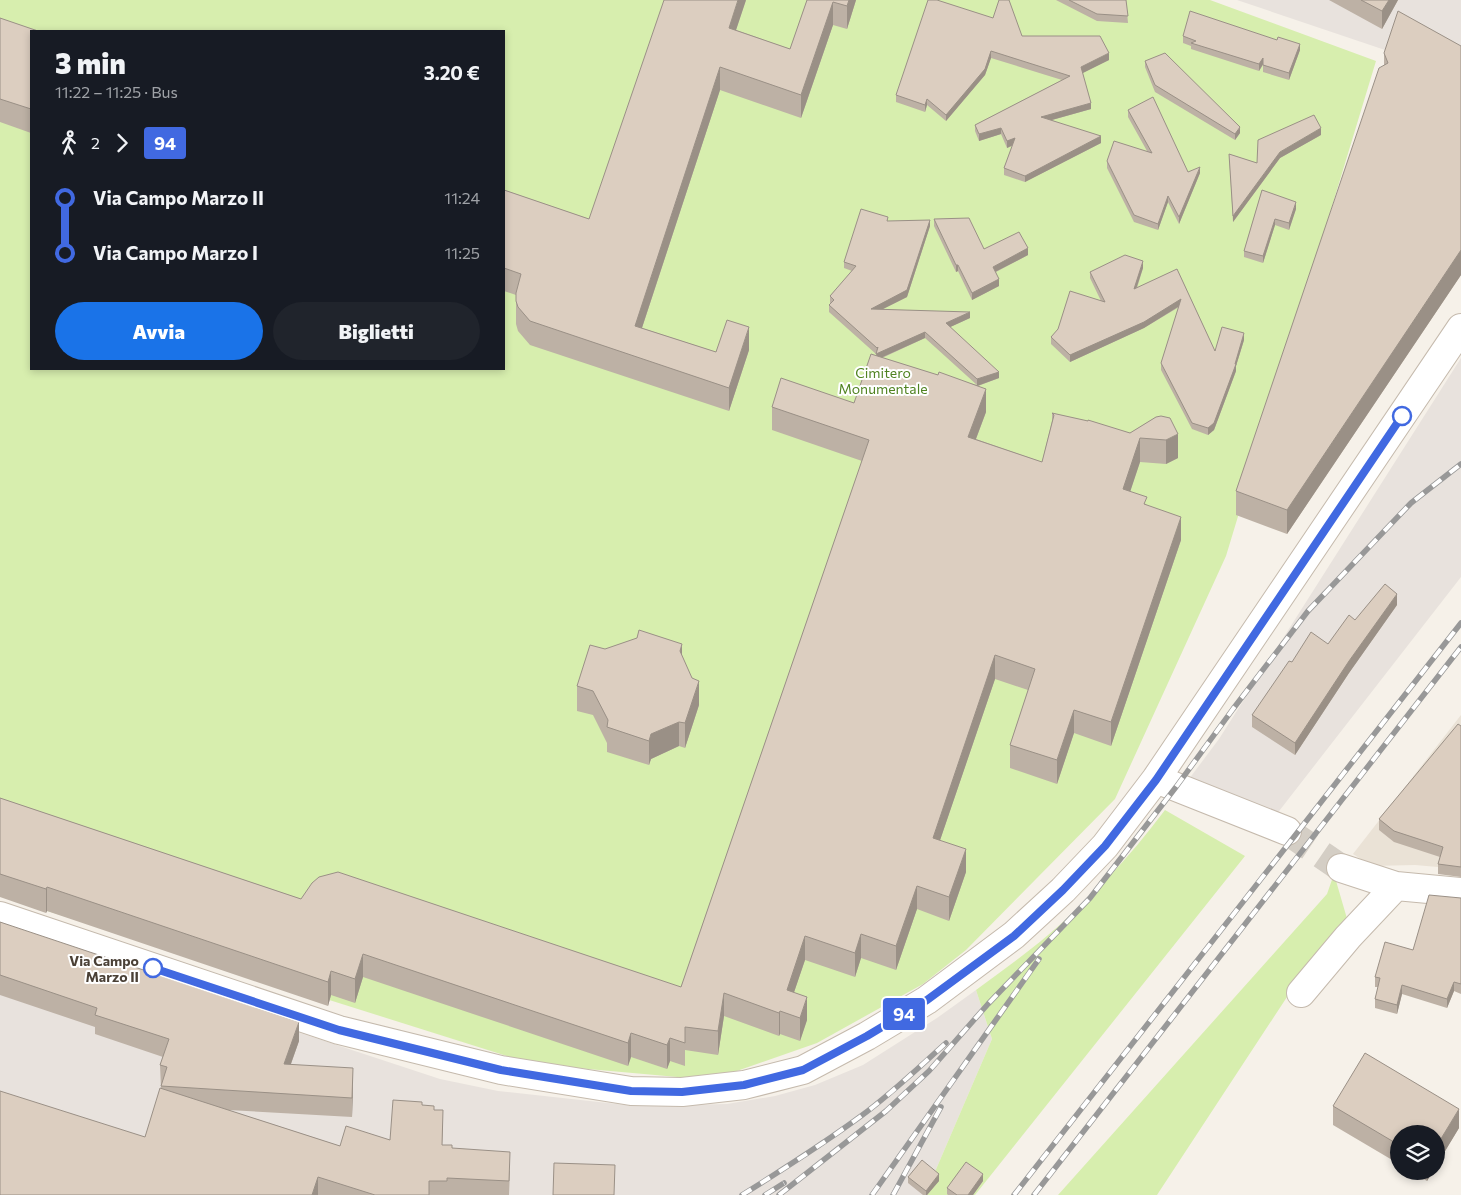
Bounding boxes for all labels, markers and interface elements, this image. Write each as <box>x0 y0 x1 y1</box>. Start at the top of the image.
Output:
text: 3 min <box>55 46 126 80</box>
text: 3.20 € <box>424 61 480 84</box>
text: 11:22 – 11:25 · Bus <box>55 82 178 101</box>
icon: walk <box>55 129 83 157</box>
icon: forward <box>108 129 136 157</box>
text: 94 <box>154 132 176 154</box>
text: 2 <box>91 133 100 152</box>
text: Via Campo Marzo II <box>93 186 264 209</box>
text: 11:24 <box>444 188 480 207</box>
text: Via Campo Marzo I <box>93 241 258 264</box>
text: 11:25 <box>444 243 480 262</box>
button: Avvia <box>55 302 263 360</box>
button: Biglietti <box>273 302 480 360</box>
park label: Cimitero Monumentale <box>838 364 928 397</box>
unlabelled marker <box>1392 406 1412 426</box>
place label: Via Campo Marzo II <box>69 952 139 985</box>
marker: Via Campo Marzo II <box>143 958 163 978</box>
line badge: 94 <box>882 998 926 1030</box>
text: 94 <box>893 1003 915 1025</box>
map controls <box>1390 1125 1445 1180</box>
button: layers <box>1390 1125 1445 1180</box>

